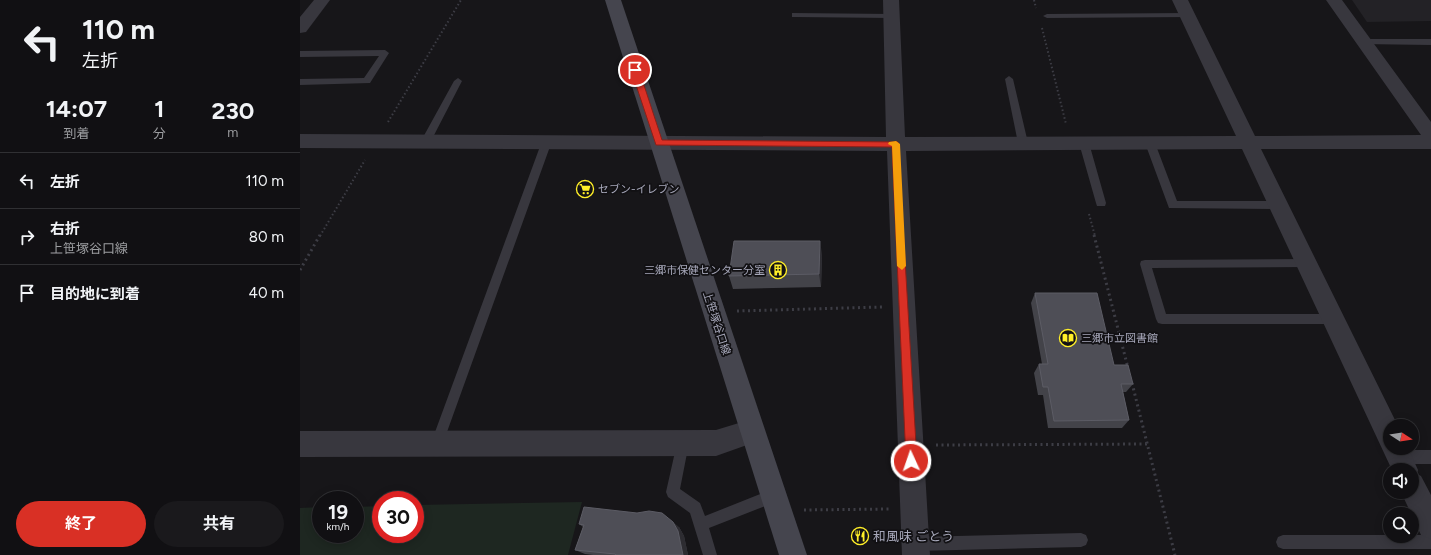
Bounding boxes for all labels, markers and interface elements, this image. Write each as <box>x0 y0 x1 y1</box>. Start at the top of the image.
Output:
text: 110 m <box>82 12 155 46</box>
icon: left <box>16 16 68 68</box>
text: 左折 <box>82 50 118 72</box>
pin <box>618 53 652 87</box>
icon: arrive <box>624 59 646 81</box>
text: 14:07 <box>46 94 107 123</box>
text: 1 <box>154 94 164 123</box>
text: 230 <box>211 96 254 125</box>
text: m <box>227 125 238 140</box>
text: 到着 <box>63 126 89 141</box>
text: 分 <box>153 126 166 141</box>
icon: left <box>16 170 38 192</box>
text: 110 m <box>246 172 284 190</box>
text: 左折 <box>50 173 80 191</box>
supermarket icon: セブン-イレブン <box>575 179 595 199</box>
place label: セブン-イレブン <box>598 183 680 196</box>
text: 右折 <box>50 220 80 238</box>
icon: right <box>16 226 38 248</box>
text: 80 m <box>249 228 284 246</box>
text: 上笹塚谷口線 <box>50 241 128 256</box>
building icon: 三郷市保健センター分室 <box>768 260 788 280</box>
place label: 三郷市保健センター分室 <box>644 264 765 277</box>
icon: arrive <box>16 282 38 304</box>
text: 40 m <box>249 284 284 302</box>
text: 目的地に到着 <box>50 285 140 303</box>
street label: 上笹塚谷口線 <box>700 290 733 357</box>
library icon: 三郷市立図書館 <box>1058 328 1078 348</box>
place label: 三郷市立図書館 <box>1081 332 1158 345</box>
north arrow <box>1383 419 1419 455</box>
map controls <box>1383 419 1419 543</box>
position arrow <box>890 440 932 482</box>
button: sound <box>1383 463 1419 499</box>
speed limit sign: 30 <box>372 491 424 543</box>
text: 19 <box>328 500 348 524</box>
button: 終了 <box>16 501 146 547</box>
button: 共有 <box>154 501 284 547</box>
button: search <box>1383 507 1419 543</box>
text: km/h <box>327 520 349 533</box>
restaurant icon: 和風味 ごとう <box>850 526 870 546</box>
place label: 和風味 ごとう <box>873 529 954 544</box>

